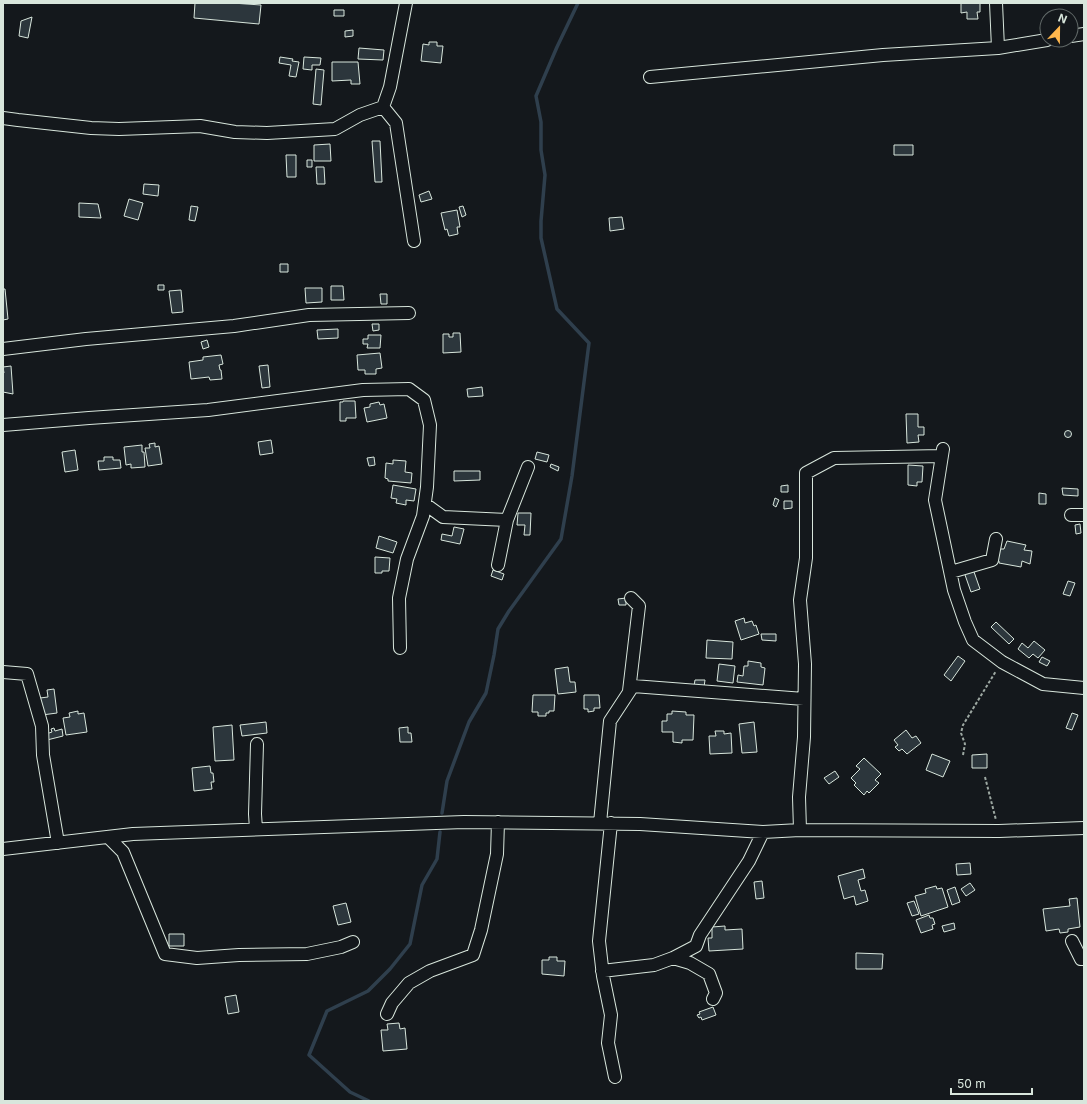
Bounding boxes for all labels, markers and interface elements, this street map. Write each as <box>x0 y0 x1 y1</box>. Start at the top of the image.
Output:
north arrow <box>1039 8 1079 48</box>
text: N <box>1056 11 1069 27</box>
scale bar <box>951 1070 1032 1096</box>
text: 50 m <box>957 1076 986 1091</box>

